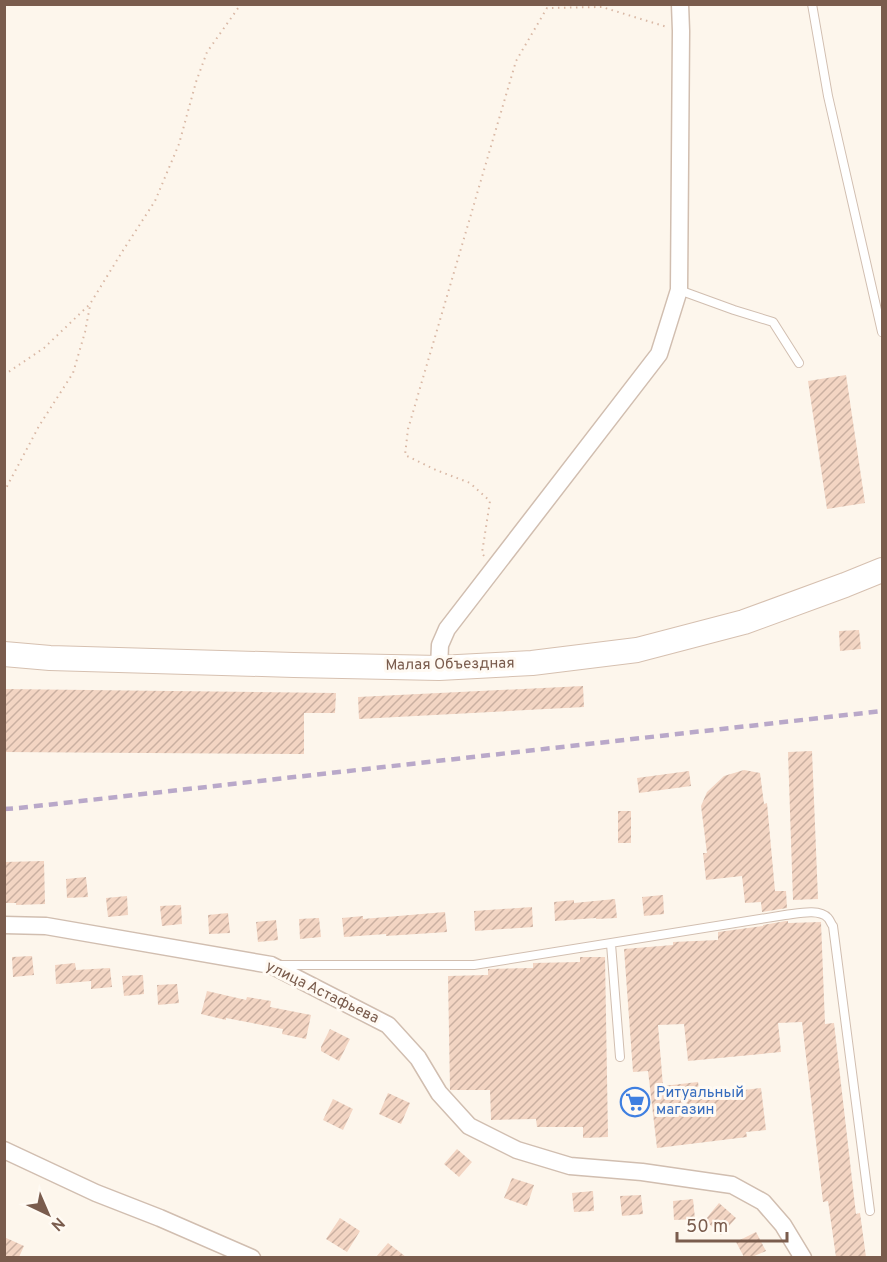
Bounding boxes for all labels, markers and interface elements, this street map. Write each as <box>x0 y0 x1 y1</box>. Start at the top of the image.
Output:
street label: Малая Объездная <box>385 654 515 676</box>
street label: улица Астафьева <box>262 957 382 1029</box>
place label: Ритуальный магазин <box>656 1084 744 1120</box>
supermarket icon: Ритуальный магазин <box>619 1086 651 1118</box>
north arrow <box>18 1184 78 1244</box>
scale bar <box>677 1205 786 1243</box>
text: N <box>46 1212 68 1235</box>
text: 50 m <box>686 1216 728 1239</box>

